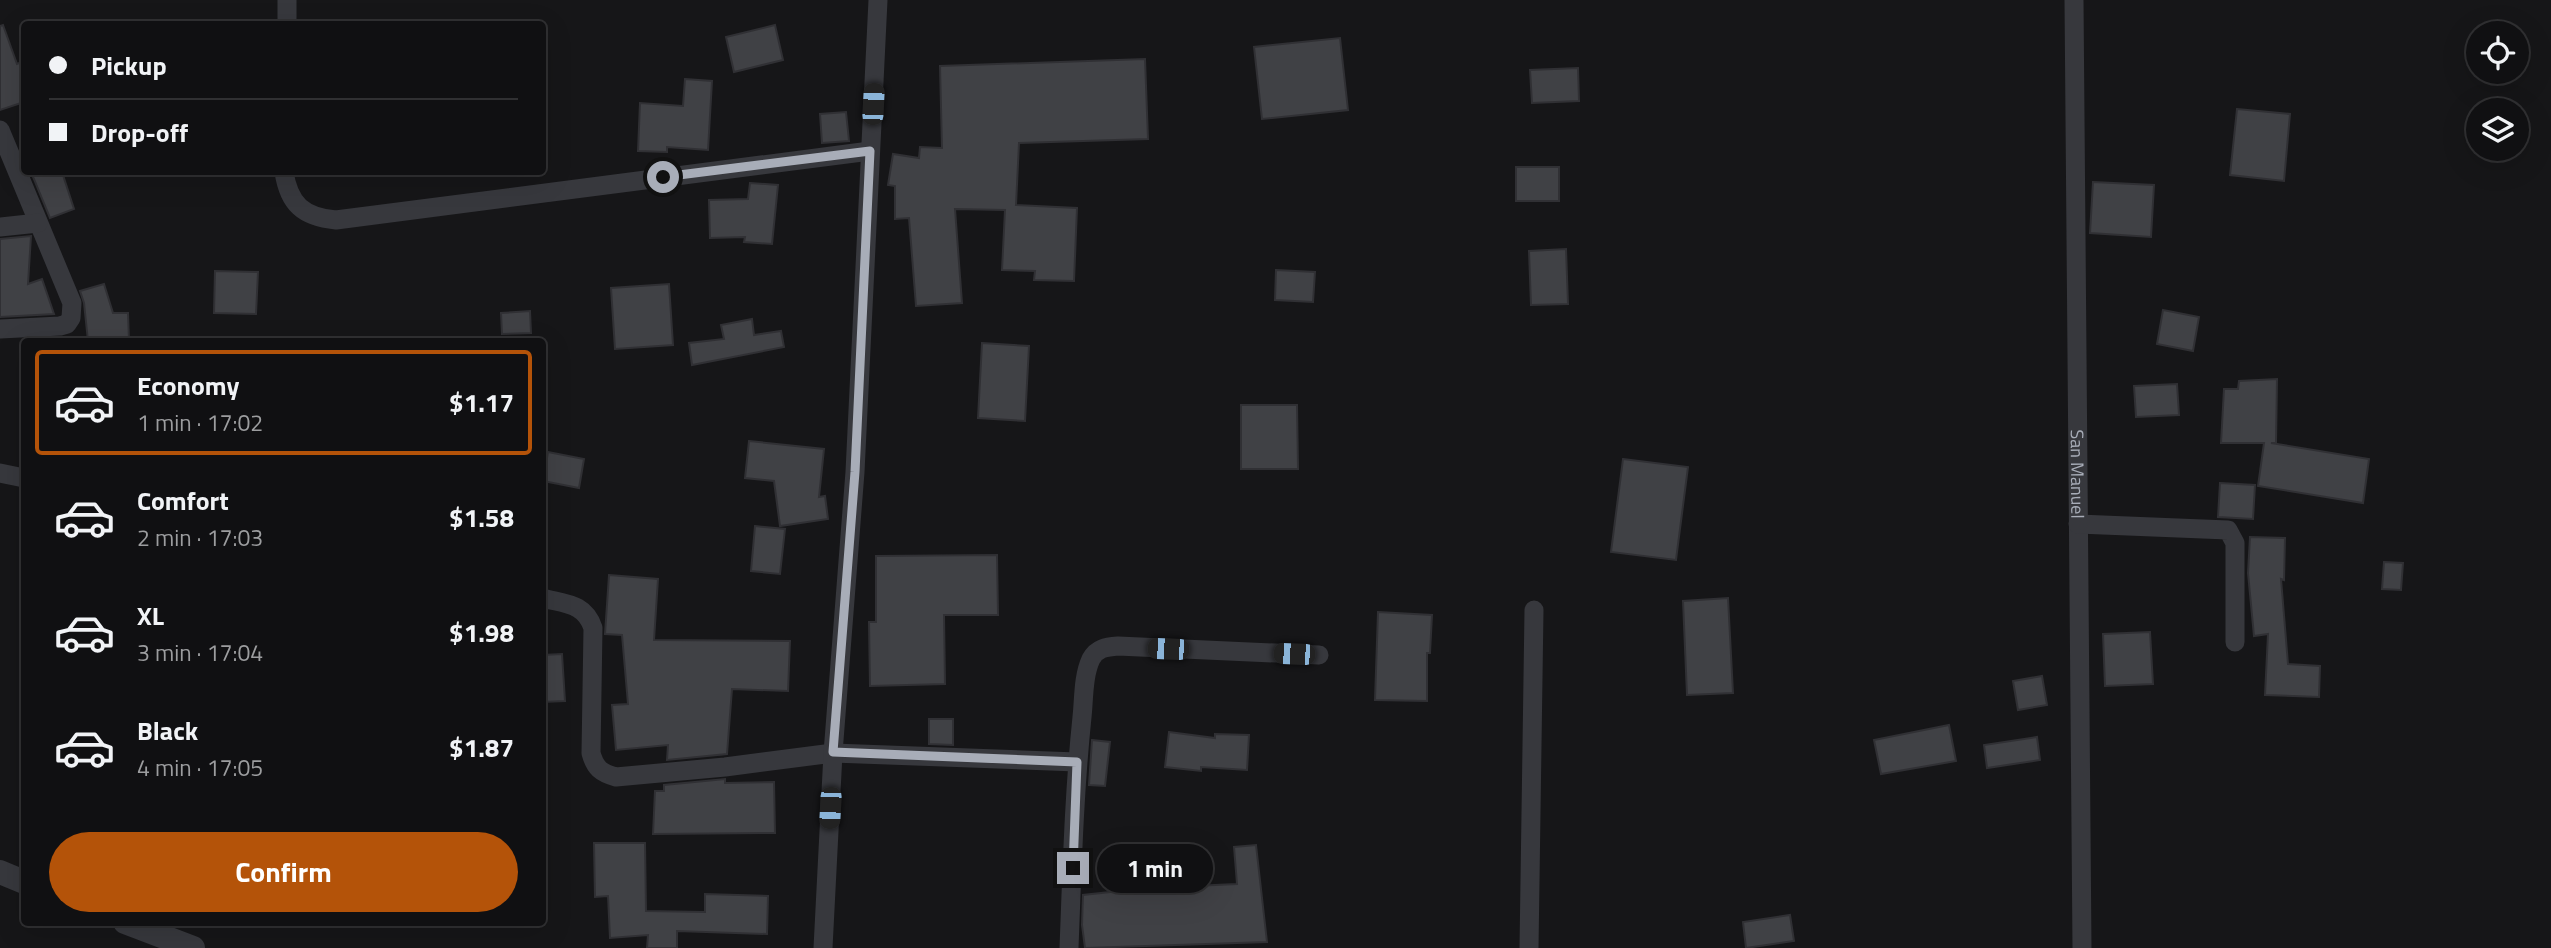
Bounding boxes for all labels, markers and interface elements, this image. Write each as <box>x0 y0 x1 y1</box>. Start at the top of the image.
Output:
map controls <box>2466 21 2529 161</box>
button: locate <box>2466 21 2529 84</box>
text: Pickup <box>91 46 167 85</box>
car <box>862 82 885 126</box>
button: layers <box>2466 98 2529 161</box>
text: Drop-off <box>91 113 188 152</box>
route start <box>647 161 679 193</box>
text: Economy <box>137 366 239 405</box>
icon: car <box>53 371 116 434</box>
text: $1.17 <box>449 383 514 422</box>
text: 1 min · 17:02 <box>137 405 263 440</box>
street label: San Manuel <box>2064 429 2092 519</box>
text: Comfort <box>137 481 229 520</box>
icon: car <box>53 486 116 549</box>
text: $1.58 <box>449 498 514 537</box>
text: 2 min · 17:03 <box>137 520 263 555</box>
text: XL <box>137 596 164 635</box>
icon: car <box>53 601 116 664</box>
text: $1.98 <box>449 613 514 652</box>
text: 3 min · 17:04 <box>137 635 263 670</box>
car <box>1147 638 1190 660</box>
car <box>1273 643 1316 665</box>
text: Black <box>137 711 198 750</box>
icon: car <box>53 716 116 779</box>
text: $1.87 <box>449 728 514 767</box>
text: 4 min · 17:05 <box>137 750 263 785</box>
car <box>819 786 842 830</box>
button: Confirm <box>49 832 518 912</box>
callout: 1 min <box>1098 844 1213 892</box>
text: 1 min <box>1127 851 1183 886</box>
route end <box>1057 852 1089 884</box>

